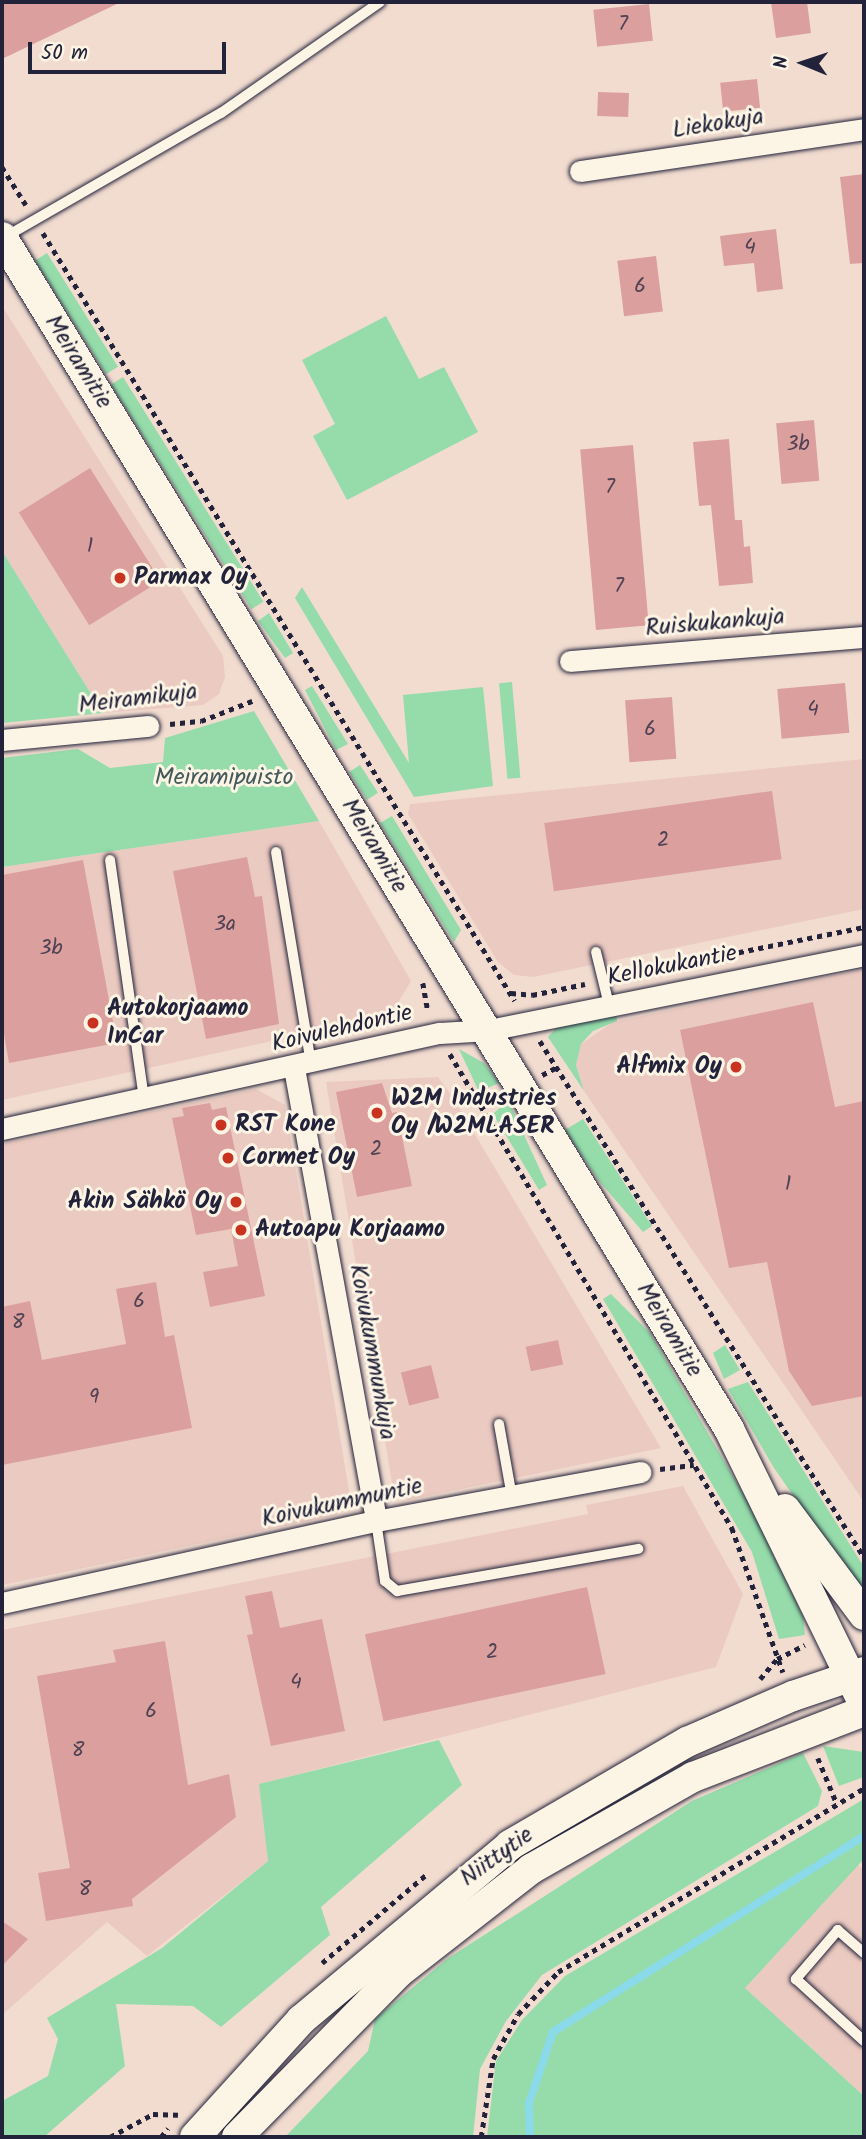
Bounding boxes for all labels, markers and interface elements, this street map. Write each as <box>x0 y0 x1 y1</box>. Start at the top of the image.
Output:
house number: 7 <box>618 12 628 38</box>
scale bar <box>32 28 229 72</box>
north arrow <box>768 28 838 98</box>
text: 50 m <box>41 37 88 70</box>
text: N <box>767 56 797 69</box>
street label: Liekokuja <box>670 103 766 145</box>
house number: 4 <box>744 235 756 261</box>
house number: 6 <box>634 274 646 300</box>
street label: Meiramitie <box>38 310 118 414</box>
house number: 3b <box>786 432 810 458</box>
house number: 7 <box>605 475 615 501</box>
house number: 1 <box>87 534 93 560</box>
place label: Parmax Oy <box>134 564 248 592</box>
marker: Parmax Oy <box>112 570 128 586</box>
house number: 7 <box>614 574 624 600</box>
street label: Ruiskukankuja <box>644 603 786 643</box>
street label: Meiramikuja <box>77 677 199 721</box>
house number: 4 <box>807 697 819 723</box>
house number: 6 <box>644 717 656 743</box>
park label: Meiramipuisto <box>155 764 293 792</box>
street label: Meiramitie <box>335 793 413 899</box>
house number: 2 <box>657 828 669 854</box>
house number: 3a <box>214 912 236 938</box>
house number: 3b <box>39 936 63 962</box>
street label: Kellokukantie <box>605 939 739 993</box>
place label: Autokorjaamo InCar <box>107 995 248 1051</box>
street label: Koivulehdontie <box>269 999 415 1059</box>
marker: Autokorjaamo InCar <box>85 1015 101 1031</box>
place label: Alfmix Oy <box>616 1053 722 1081</box>
marker: Alfmix Oy <box>728 1059 744 1075</box>
place label: W2M Industries Oy /W2MLASER <box>391 1085 556 1141</box>
marker: W2M Industries Oy /W2MLASER <box>369 1105 385 1121</box>
place label: RST Kone <box>235 1111 335 1139</box>
marker: RST Kone <box>213 1117 229 1133</box>
house number: 2 <box>370 1137 382 1163</box>
place label: Cormet Oy <box>242 1144 355 1172</box>
marker: Cormet Oy <box>220 1150 236 1166</box>
house number: 1 <box>785 1172 791 1198</box>
place label: Akin Sähkö Oy <box>68 1188 222 1216</box>
marker: Akin Sähkö Oy <box>228 1194 244 1210</box>
place label: Autoapu Korjaamo <box>255 1216 445 1244</box>
marker: Autoapu Korjaamo <box>233 1222 249 1238</box>
street label: Koivukummunkuja <box>342 1262 402 1442</box>
street label: Meiramitie <box>630 1277 708 1383</box>
house number: 6 <box>133 1289 145 1315</box>
house number: 8 <box>12 1310 24 1336</box>
house number: 9 <box>89 1385 99 1411</box>
street label: Koivukummuntie <box>259 1472 425 1534</box>
house number: 2 <box>486 1640 498 1666</box>
house number: 4 <box>290 1670 302 1696</box>
house number: 6 <box>145 1699 157 1725</box>
house number: 8 <box>72 1738 84 1764</box>
street label: Niittytie <box>455 1821 539 1893</box>
house number: 8 <box>79 1877 91 1903</box>

